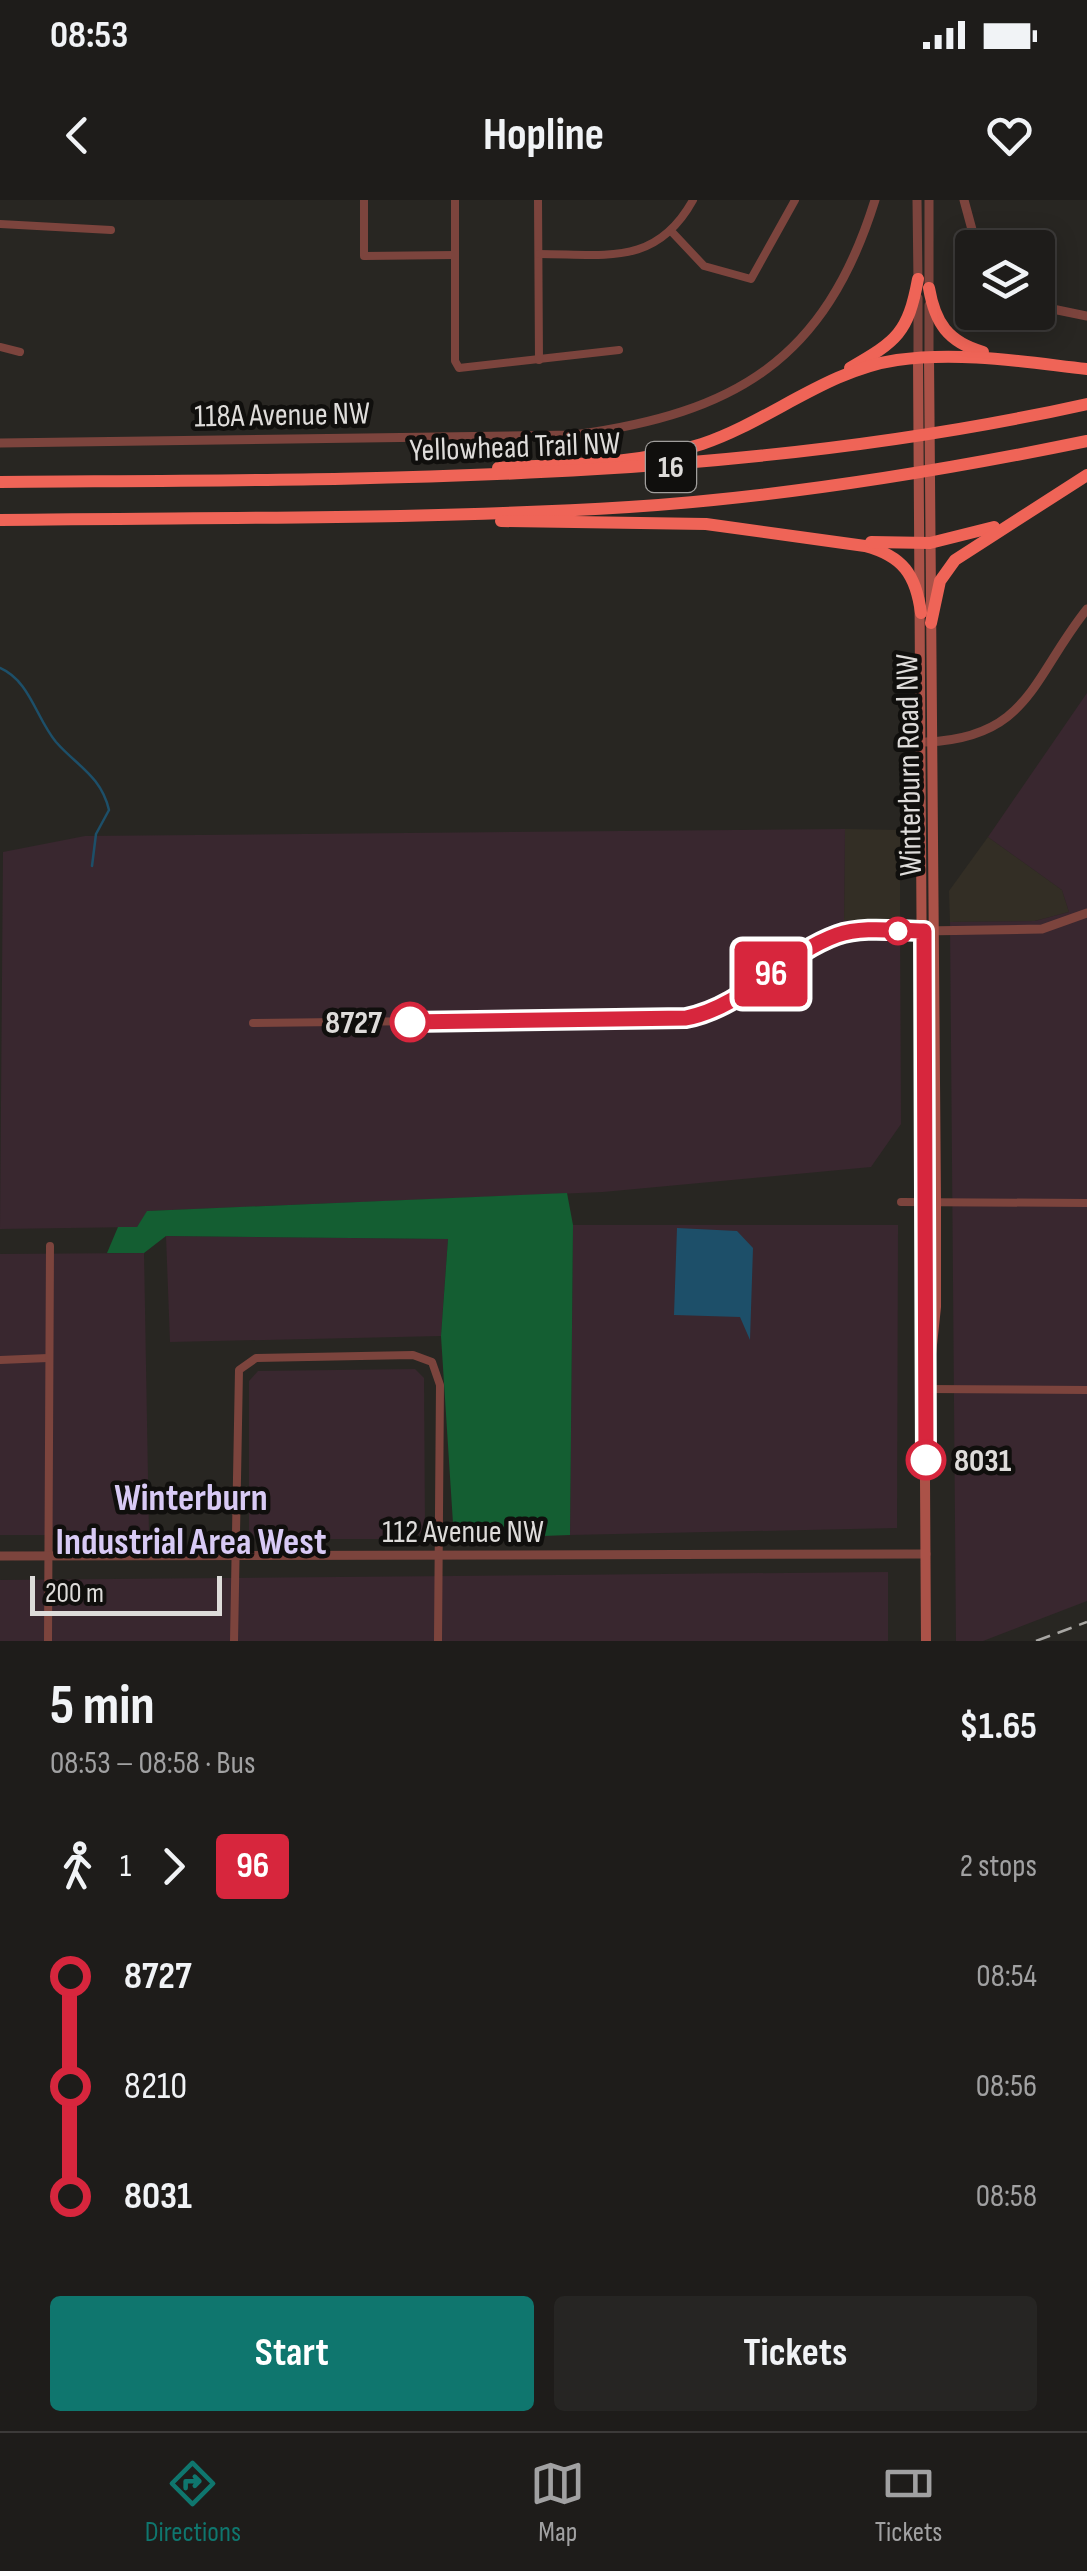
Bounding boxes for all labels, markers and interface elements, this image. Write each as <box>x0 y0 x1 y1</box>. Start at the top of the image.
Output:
text: 08:53 <box>50 13 128 58</box>
icon: back <box>50 108 105 163</box>
text: Hopline <box>483 108 604 163</box>
icon: heart <box>982 108 1037 163</box>
map controls <box>955 230 1055 330</box>
button: layers <box>955 230 1055 330</box>
street label: 118A Avenue NW <box>194 394 370 437</box>
street label: Yellowhead Trail NW <box>409 424 621 471</box>
road number: 16 <box>646 442 696 492</box>
street label: Winterburn Road NW <box>888 653 931 877</box>
unlabelled marker <box>885 918 911 944</box>
line badge: 96 <box>726 942 816 1006</box>
text: 96 <box>754 953 788 996</box>
marker: 8727 <box>391 1003 429 1041</box>
place label: 8727 <box>325 1004 382 1043</box>
marker: 8031 <box>907 1441 945 1479</box>
place label: 8031 <box>954 1442 1012 1481</box>
district label: Winterburn Industrial Area West <box>56 1476 326 1565</box>
street label: 112 Avenue NW <box>382 1513 544 1552</box>
scale bar <box>30 1571 222 1616</box>
text: 200 m <box>45 1577 104 1610</box>
text: 5 min <box>50 1673 155 1740</box>
text: $1.65 <box>959 1704 1037 1749</box>
text: 08:53 – 08:58 · Bus <box>50 1744 255 1783</box>
icon: walk <box>50 1839 105 1894</box>
icon: forward <box>146 1839 201 1894</box>
text: 96 <box>236 1845 269 1888</box>
text: 1 <box>120 1847 131 1886</box>
text: 2 stops <box>960 1847 1037 1886</box>
text: 8727 <box>124 1954 192 1999</box>
text: 08:54 <box>976 1957 1037 1996</box>
text: 8210 <box>124 2064 187 2109</box>
text: 08:56 <box>976 2067 1037 2106</box>
text: 8031 <box>124 2174 192 2219</box>
text: 08:58 <box>976 2177 1037 2216</box>
button: Start <box>50 2296 534 2411</box>
button: Tickets <box>554 2296 1037 2411</box>
tab: Directions <box>145 2456 241 2549</box>
tab: Map <box>530 2456 585 2549</box>
tab: Tickets <box>875 2456 942 2549</box>

